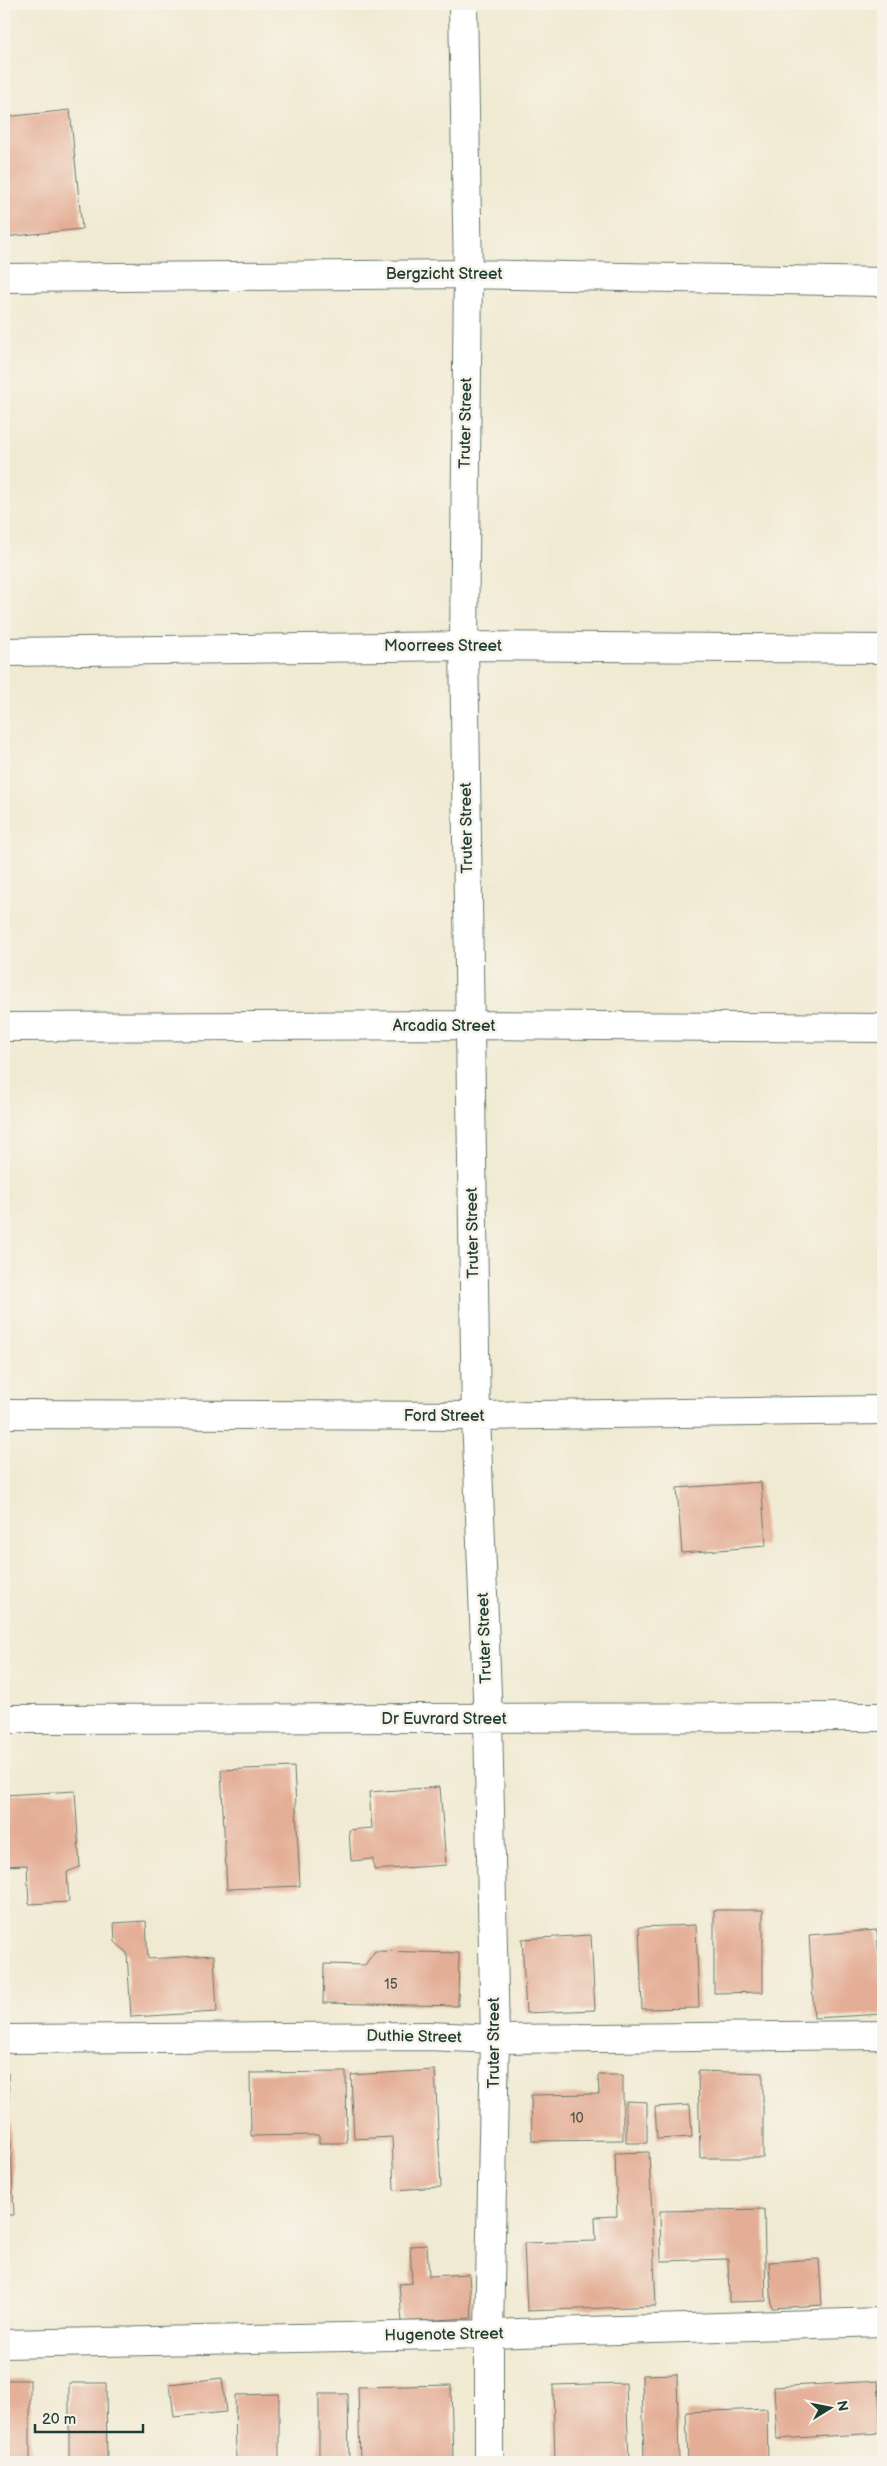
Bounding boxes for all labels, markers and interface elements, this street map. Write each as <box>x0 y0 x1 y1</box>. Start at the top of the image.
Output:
street label: Bergzicht Street <box>386 265 502 284</box>
street label: Truter Street <box>456 377 476 469</box>
street label: Moorrees Street <box>384 637 502 656</box>
street label: Truter Street <box>457 782 477 874</box>
street label: Arcadia Street <box>393 1017 495 1036</box>
street label: Truter Street <box>463 1187 483 1279</box>
street label: Ford Street <box>404 1407 484 1426</box>
street label: Truter Street <box>474 1592 496 1684</box>
street label: Dr Euvrard Street <box>381 1710 507 1729</box>
house number: 15 <box>384 1976 398 1993</box>
street label: Truter Street <box>485 1997 504 2089</box>
street label: Duthie Street <box>366 2027 462 2047</box>
house number: 10 <box>570 2110 584 2127</box>
street label: Hugenote Street <box>384 2324 504 2346</box>
north arrow <box>804 2384 854 2434</box>
text: N <box>833 2399 852 2412</box>
scale bar <box>35 2401 142 2433</box>
text: 20 m <box>42 2410 76 2429</box>

